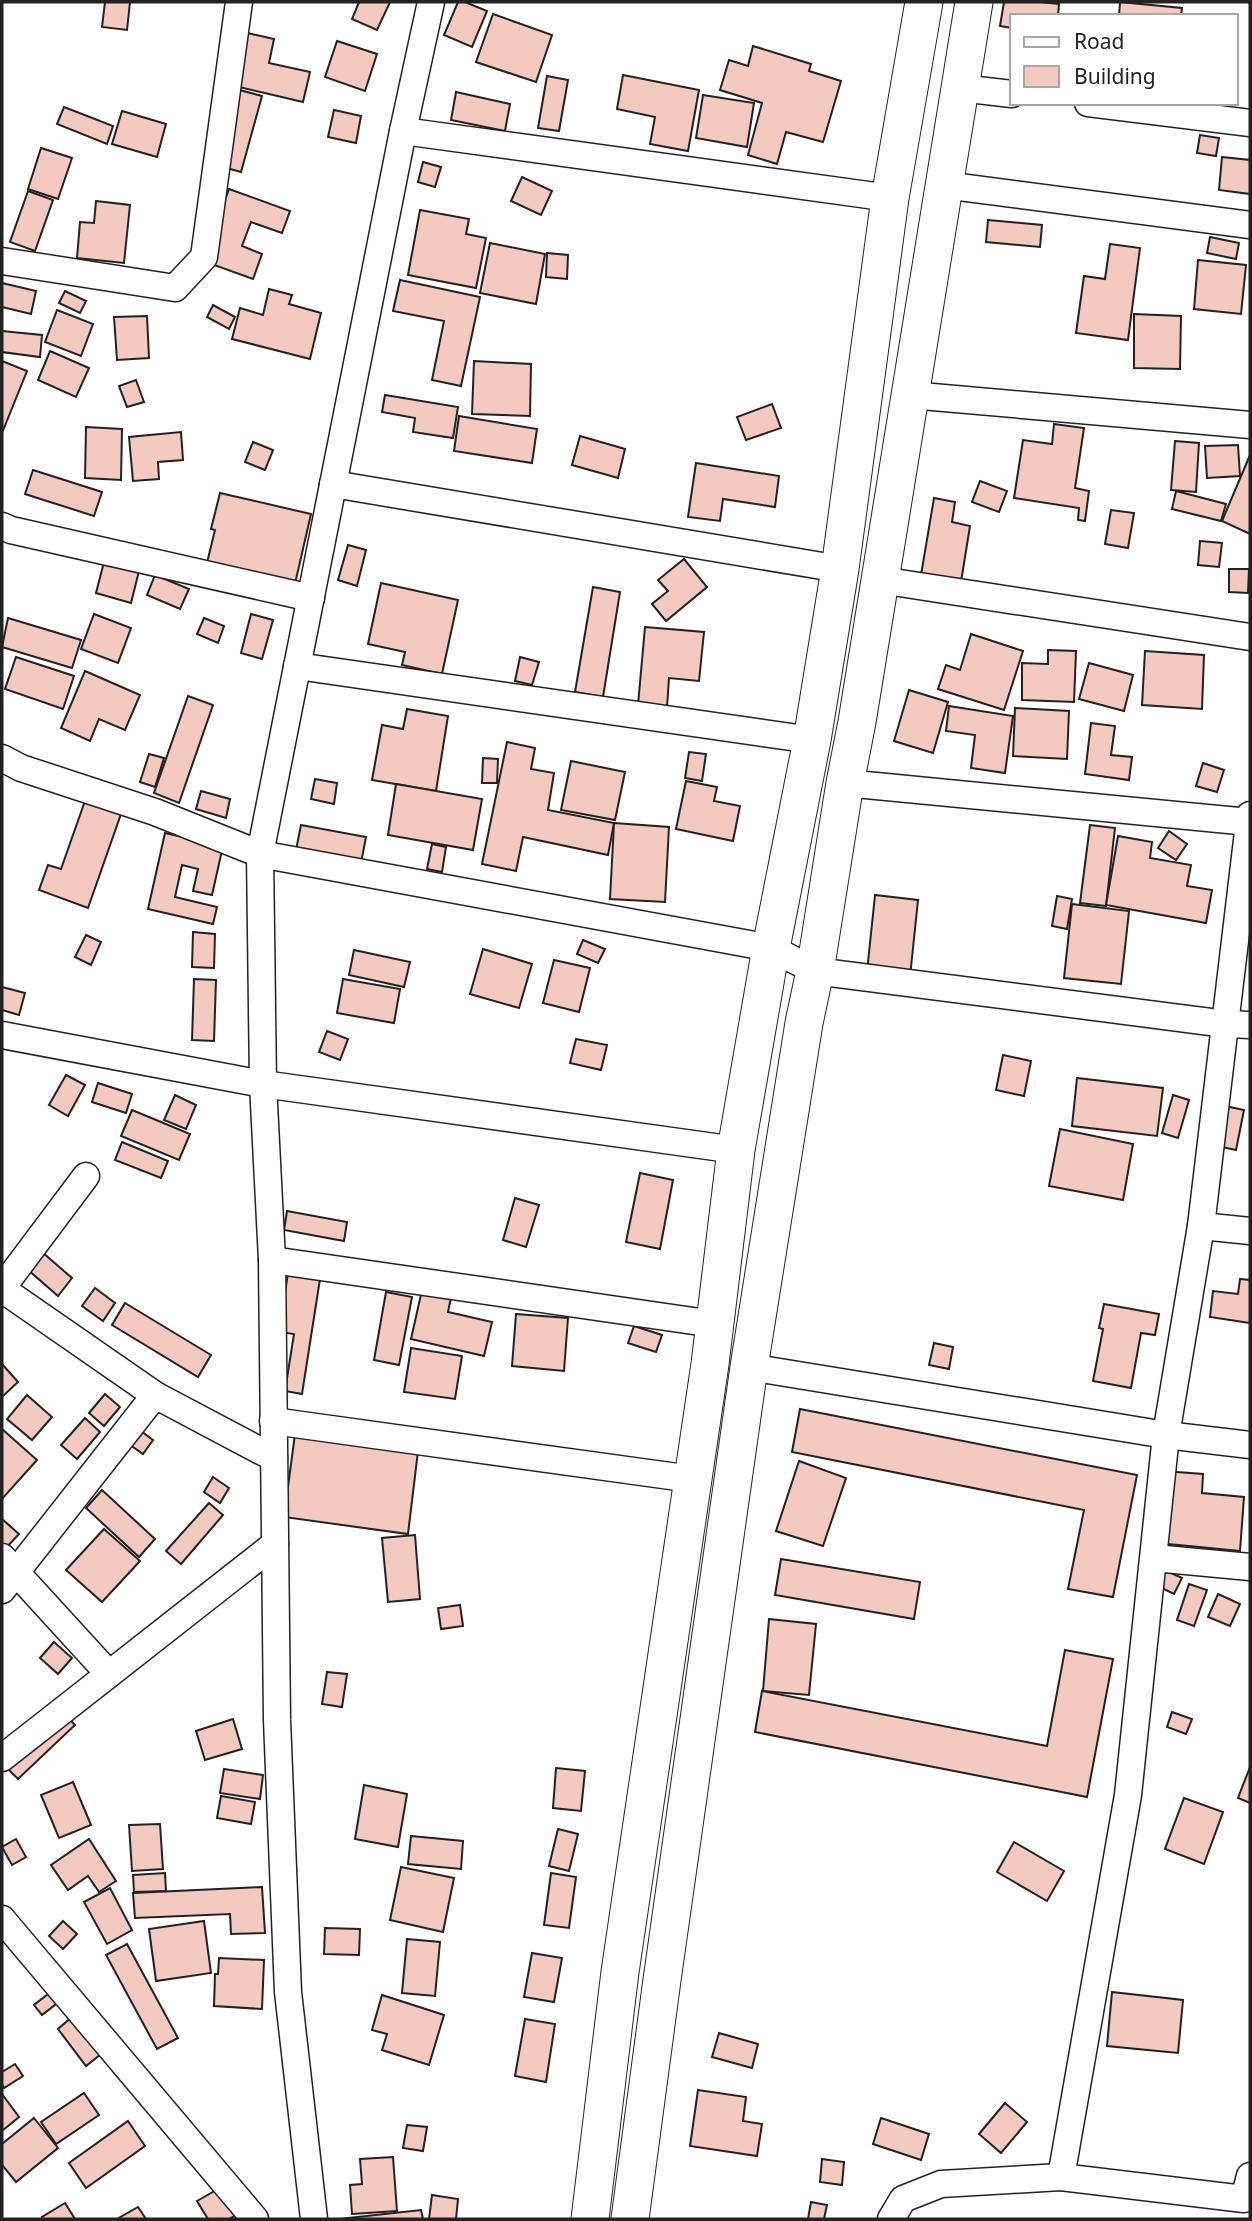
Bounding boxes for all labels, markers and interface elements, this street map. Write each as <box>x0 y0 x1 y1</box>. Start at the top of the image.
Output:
legend <box>1010 14 1238 105</box>
text: Road <box>1074 27 1124 55</box>
text: Building <box>1074 62 1156 90</box>

